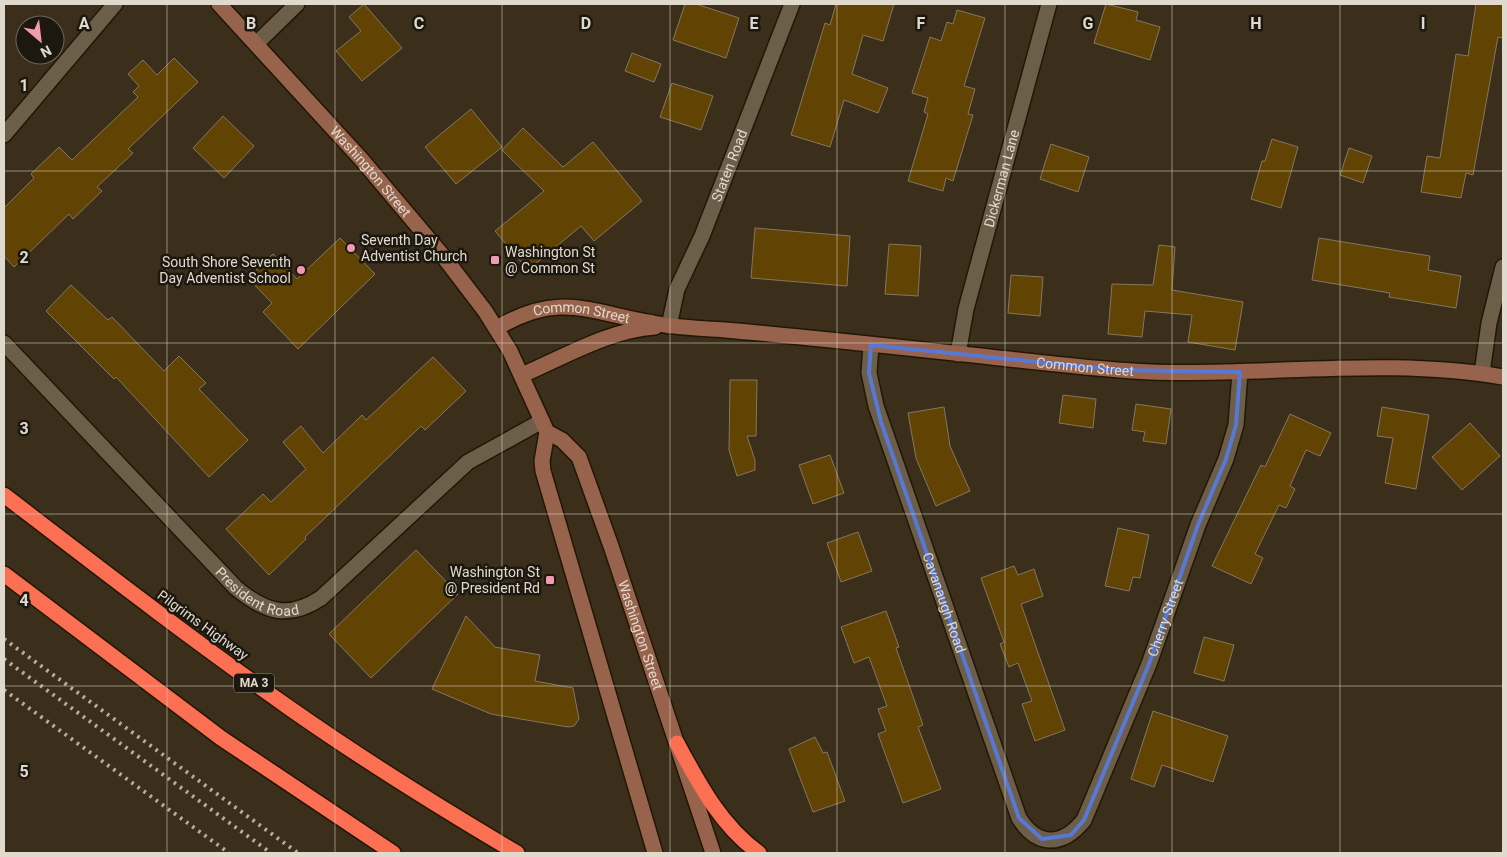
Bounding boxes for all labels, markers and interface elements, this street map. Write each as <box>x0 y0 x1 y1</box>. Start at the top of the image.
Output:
text: A <box>79 14 90 33</box>
text: B <box>246 14 256 33</box>
text: C <box>414 14 424 33</box>
text: D <box>581 14 591 33</box>
text: E <box>750 14 759 33</box>
text: F <box>917 14 926 33</box>
text: G <box>1083 14 1094 33</box>
text: H <box>1250 14 1262 33</box>
text: I <box>1421 14 1425 33</box>
north arrow <box>15 15 65 65</box>
text: N <box>38 42 54 61</box>
text: 1 <box>19 76 29 95</box>
street label: Washington Street <box>327 123 415 220</box>
street label: Staten Road <box>708 127 751 204</box>
street label: Dickerman Lane <box>981 128 1022 229</box>
place label: Seventh Day Adventist Church <box>361 232 467 264</box>
marker: Seventh Day Adventist Church <box>345 242 357 254</box>
place label: Washington St @ Common St <box>505 244 596 276</box>
text: 2 <box>19 248 29 267</box>
place label: South Shore Seventh Day Adventist School <box>159 254 291 286</box>
marker: Washington St @ Common St <box>489 254 501 266</box>
marker: South Shore Seventh Day Adventist School <box>295 264 307 276</box>
street label: Common Street <box>531 299 632 326</box>
street label: Common Street <box>1035 354 1135 379</box>
text: 3 <box>19 419 29 438</box>
street label: Cavanaugh Road <box>919 550 969 655</box>
street label: President Road <box>212 564 300 619</box>
place label: Washington St @ President Rd <box>445 564 540 596</box>
marker: Washington St @ President Rd <box>544 574 556 586</box>
street label: Cherry Street <box>1144 577 1186 659</box>
street label: Washington Street <box>615 578 666 692</box>
street label: Pilgrims Highway <box>155 587 252 664</box>
text: 4 <box>19 591 29 610</box>
road number: MA 3 <box>234 674 274 692</box>
text: 5 <box>19 762 29 781</box>

